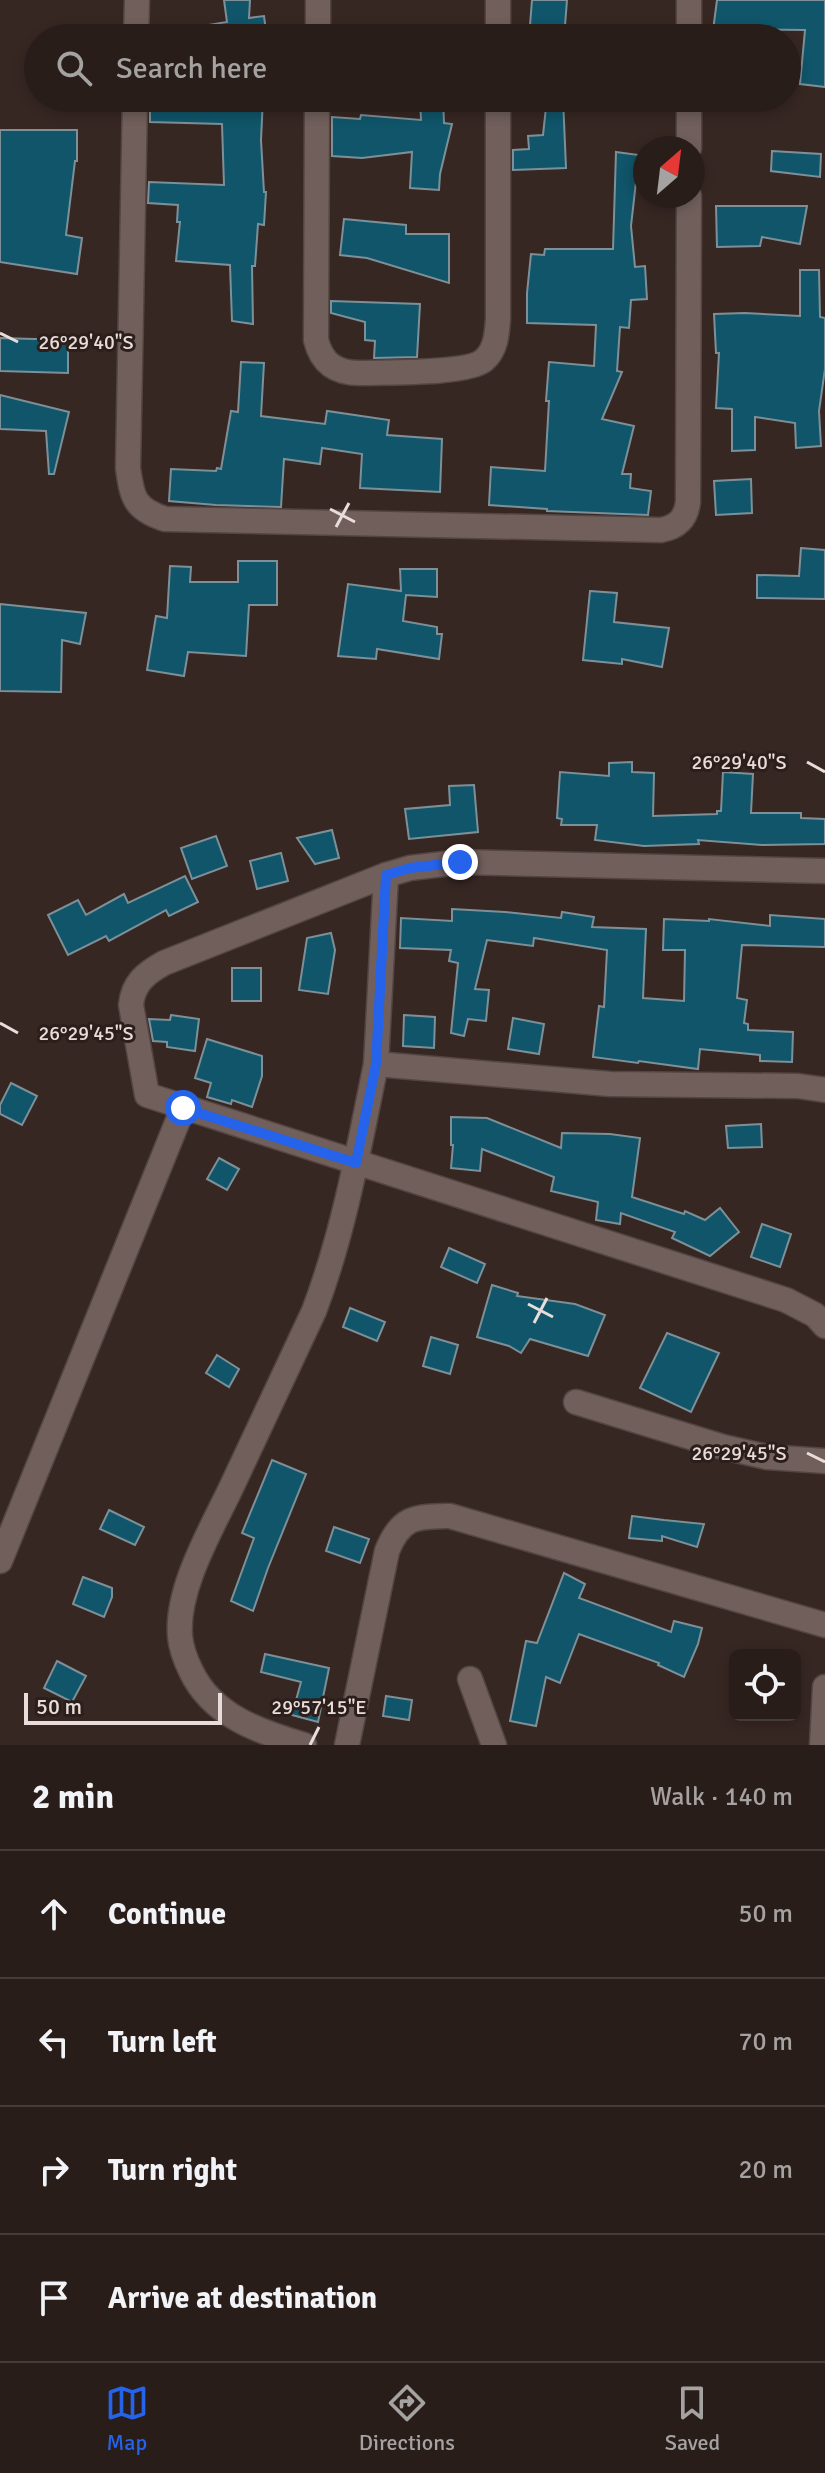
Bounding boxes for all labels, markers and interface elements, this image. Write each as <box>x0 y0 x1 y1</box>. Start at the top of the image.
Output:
search box <box>24 24 801 112</box>
icon: search <box>52 46 96 90</box>
text: Search here <box>116 50 267 87</box>
north arrow <box>633 136 705 208</box>
text: 26°29'40"S <box>38 330 134 355</box>
text: 26°29'40"S <box>691 750 787 775</box>
route end <box>442 844 478 880</box>
text: 26°29'45"S <box>38 1021 134 1046</box>
route start <box>165 1090 201 1126</box>
text: 26°29'45"S <box>691 1441 787 1466</box>
map controls <box>729 1649 801 1721</box>
button: locate <box>729 1649 801 1721</box>
scale bar <box>24 1689 222 1725</box>
text: 50 m <box>36 1693 82 1720</box>
text: 29°57'15"E <box>271 1695 367 1720</box>
text: 2 min <box>32 1776 114 1818</box>
text: Walk · 140 m <box>650 1781 793 1813</box>
icon: ahead <box>32 1892 76 1936</box>
text: Continue <box>108 1896 226 1933</box>
text: 50 m <box>738 1898 793 1930</box>
icon: left <box>32 2020 76 2064</box>
text: Turn left <box>108 2024 217 2061</box>
text: 70 m <box>738 2026 793 2058</box>
icon: right <box>32 2148 76 2192</box>
text: Turn right <box>108 2152 237 2189</box>
text: 20 m <box>738 2154 793 2186</box>
icon: arrive <box>32 2276 76 2320</box>
text: Arrive at destination <box>108 2280 377 2317</box>
tab: Map <box>105 2381 149 2456</box>
tab: Directions <box>359 2381 455 2456</box>
tab: Saved <box>665 2381 720 2456</box>

